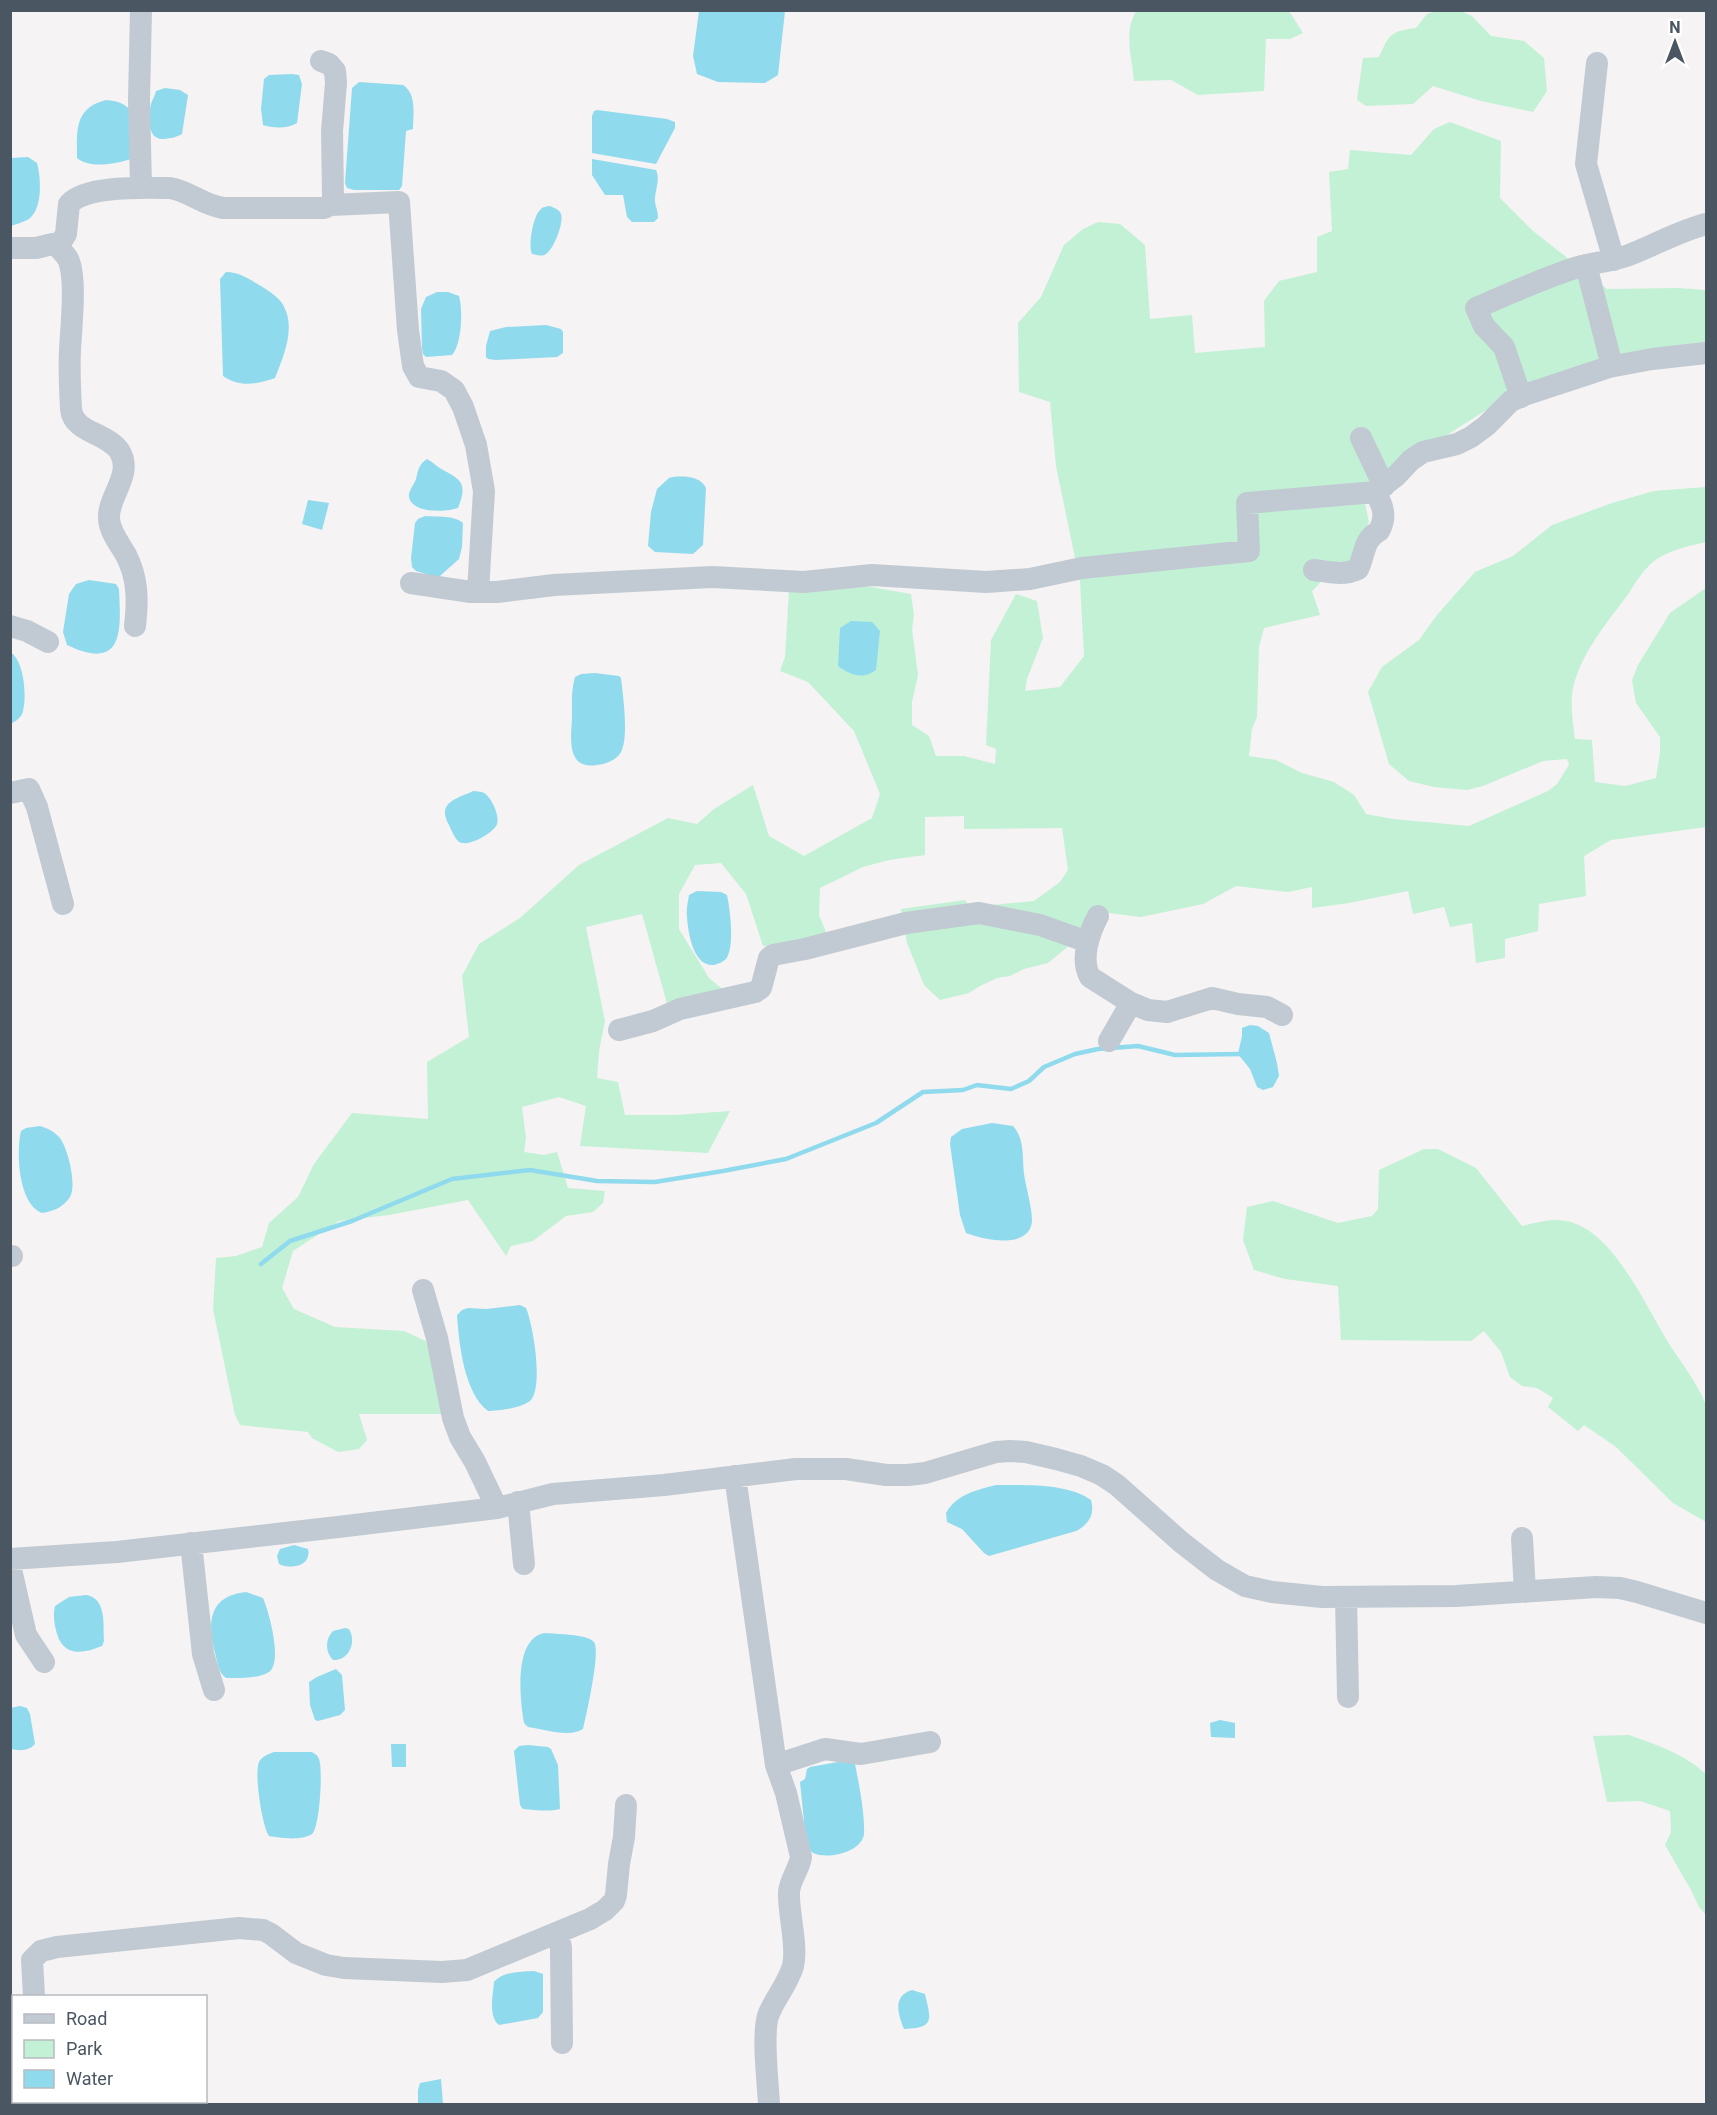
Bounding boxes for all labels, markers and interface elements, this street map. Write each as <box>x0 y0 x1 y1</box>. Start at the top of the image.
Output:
north arrow <box>1645 12 1705 72</box>
text: N <box>1669 18 1681 37</box>
legend <box>12 1995 207 2103</box>
text: Road <box>66 2008 107 2029</box>
text: Park <box>66 2038 103 2059</box>
text: Water <box>66 2068 113 2089</box>

